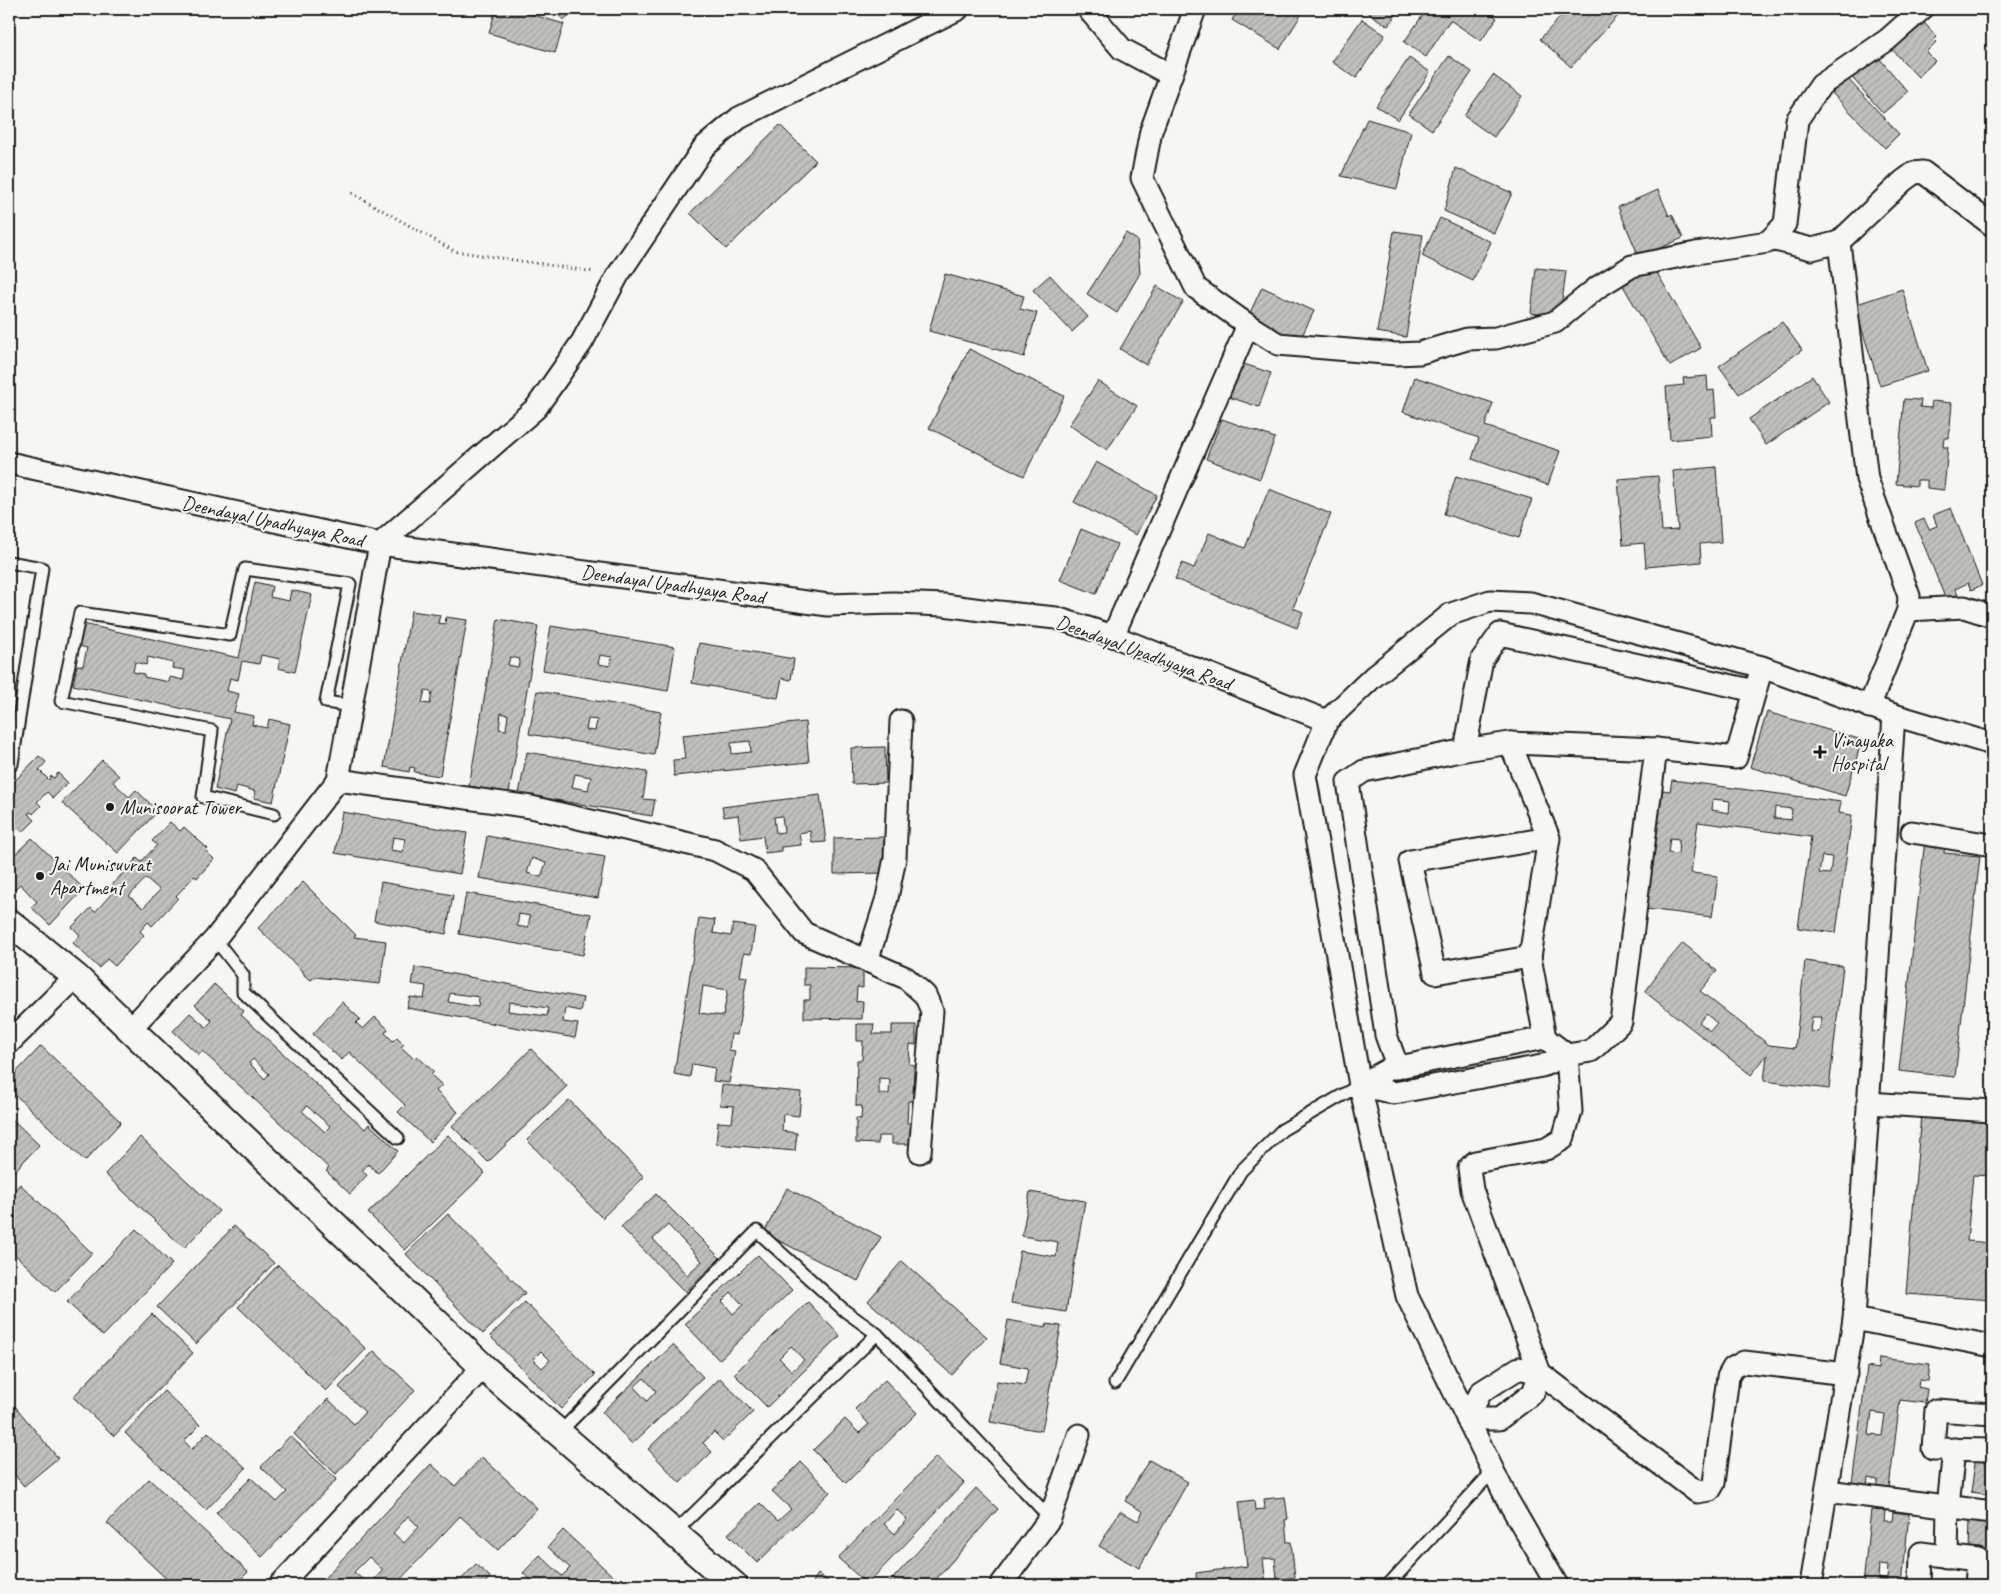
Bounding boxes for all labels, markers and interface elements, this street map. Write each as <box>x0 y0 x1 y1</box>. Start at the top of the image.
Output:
street label: Deendayal Upadhyaya Road <box>180 490 369 554</box>
street label: Deendayal Upadhyaya Road <box>580 559 769 610</box>
street label: Deendayal Upadhyaya Road <box>1053 609 1238 697</box>
place label: Vinayaka Hospital <box>1831 728 1894 776</box>
marker: Vinayaka Hospital <box>1813 745 1827 759</box>
place label: Munisoorat Tower <box>120 795 242 820</box>
marker: Munisoorat Tower <box>104 801 116 813</box>
place label: Jai Munisuvrat Apartment <box>49 852 153 900</box>
marker: Jai Munisuvrat Apartment <box>34 870 46 882</box>

